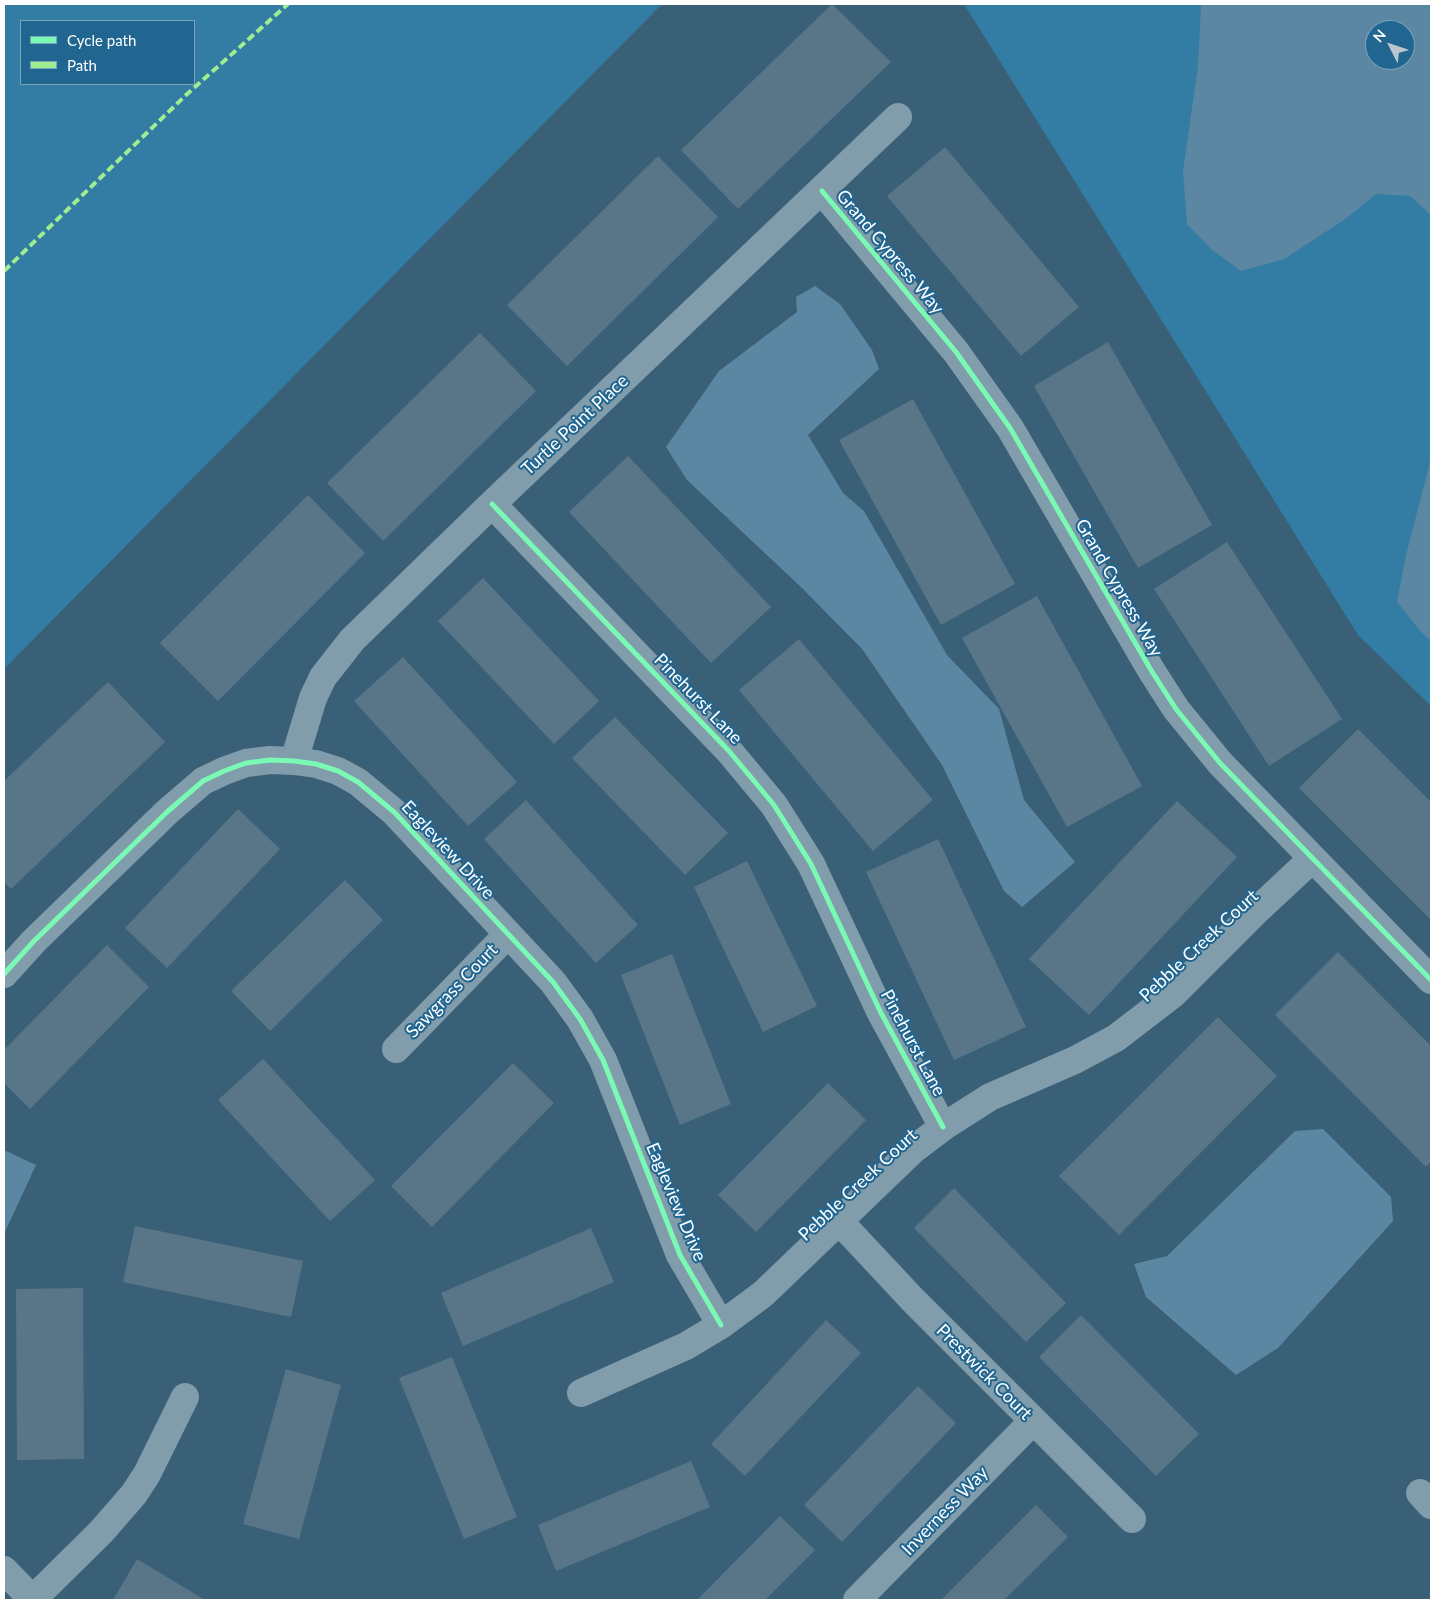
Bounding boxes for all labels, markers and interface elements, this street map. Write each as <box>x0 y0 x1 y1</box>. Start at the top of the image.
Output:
legend <box>20 20 195 85</box>
north arrow <box>1365 20 1415 70</box>
text: N <box>1369 26 1389 45</box>
text: Cycle path <box>67 31 136 49</box>
text: Path <box>67 56 97 74</box>
street label: Grand Cypress Way <box>832 185 948 319</box>
street label: Turtle Point Place <box>517 370 633 480</box>
street label: Grand Cypress Way <box>1071 515 1167 661</box>
street label: Pinehurst Lane <box>649 649 747 749</box>
street label: Eagleview Drive <box>397 796 499 904</box>
street label: Pebble Creek Court <box>1135 885 1263 1007</box>
street label: Sawgrass Court <box>402 939 502 1043</box>
street label: Pinehurst Lane <box>876 986 950 1100</box>
street label: Pebble Creek Court <box>794 1124 922 1246</box>
street label: Eagleview Drive <box>641 1139 711 1265</box>
street label: Prestwick Court <box>932 1320 1036 1424</box>
street label: Inverness Way <box>897 1462 993 1560</box>

